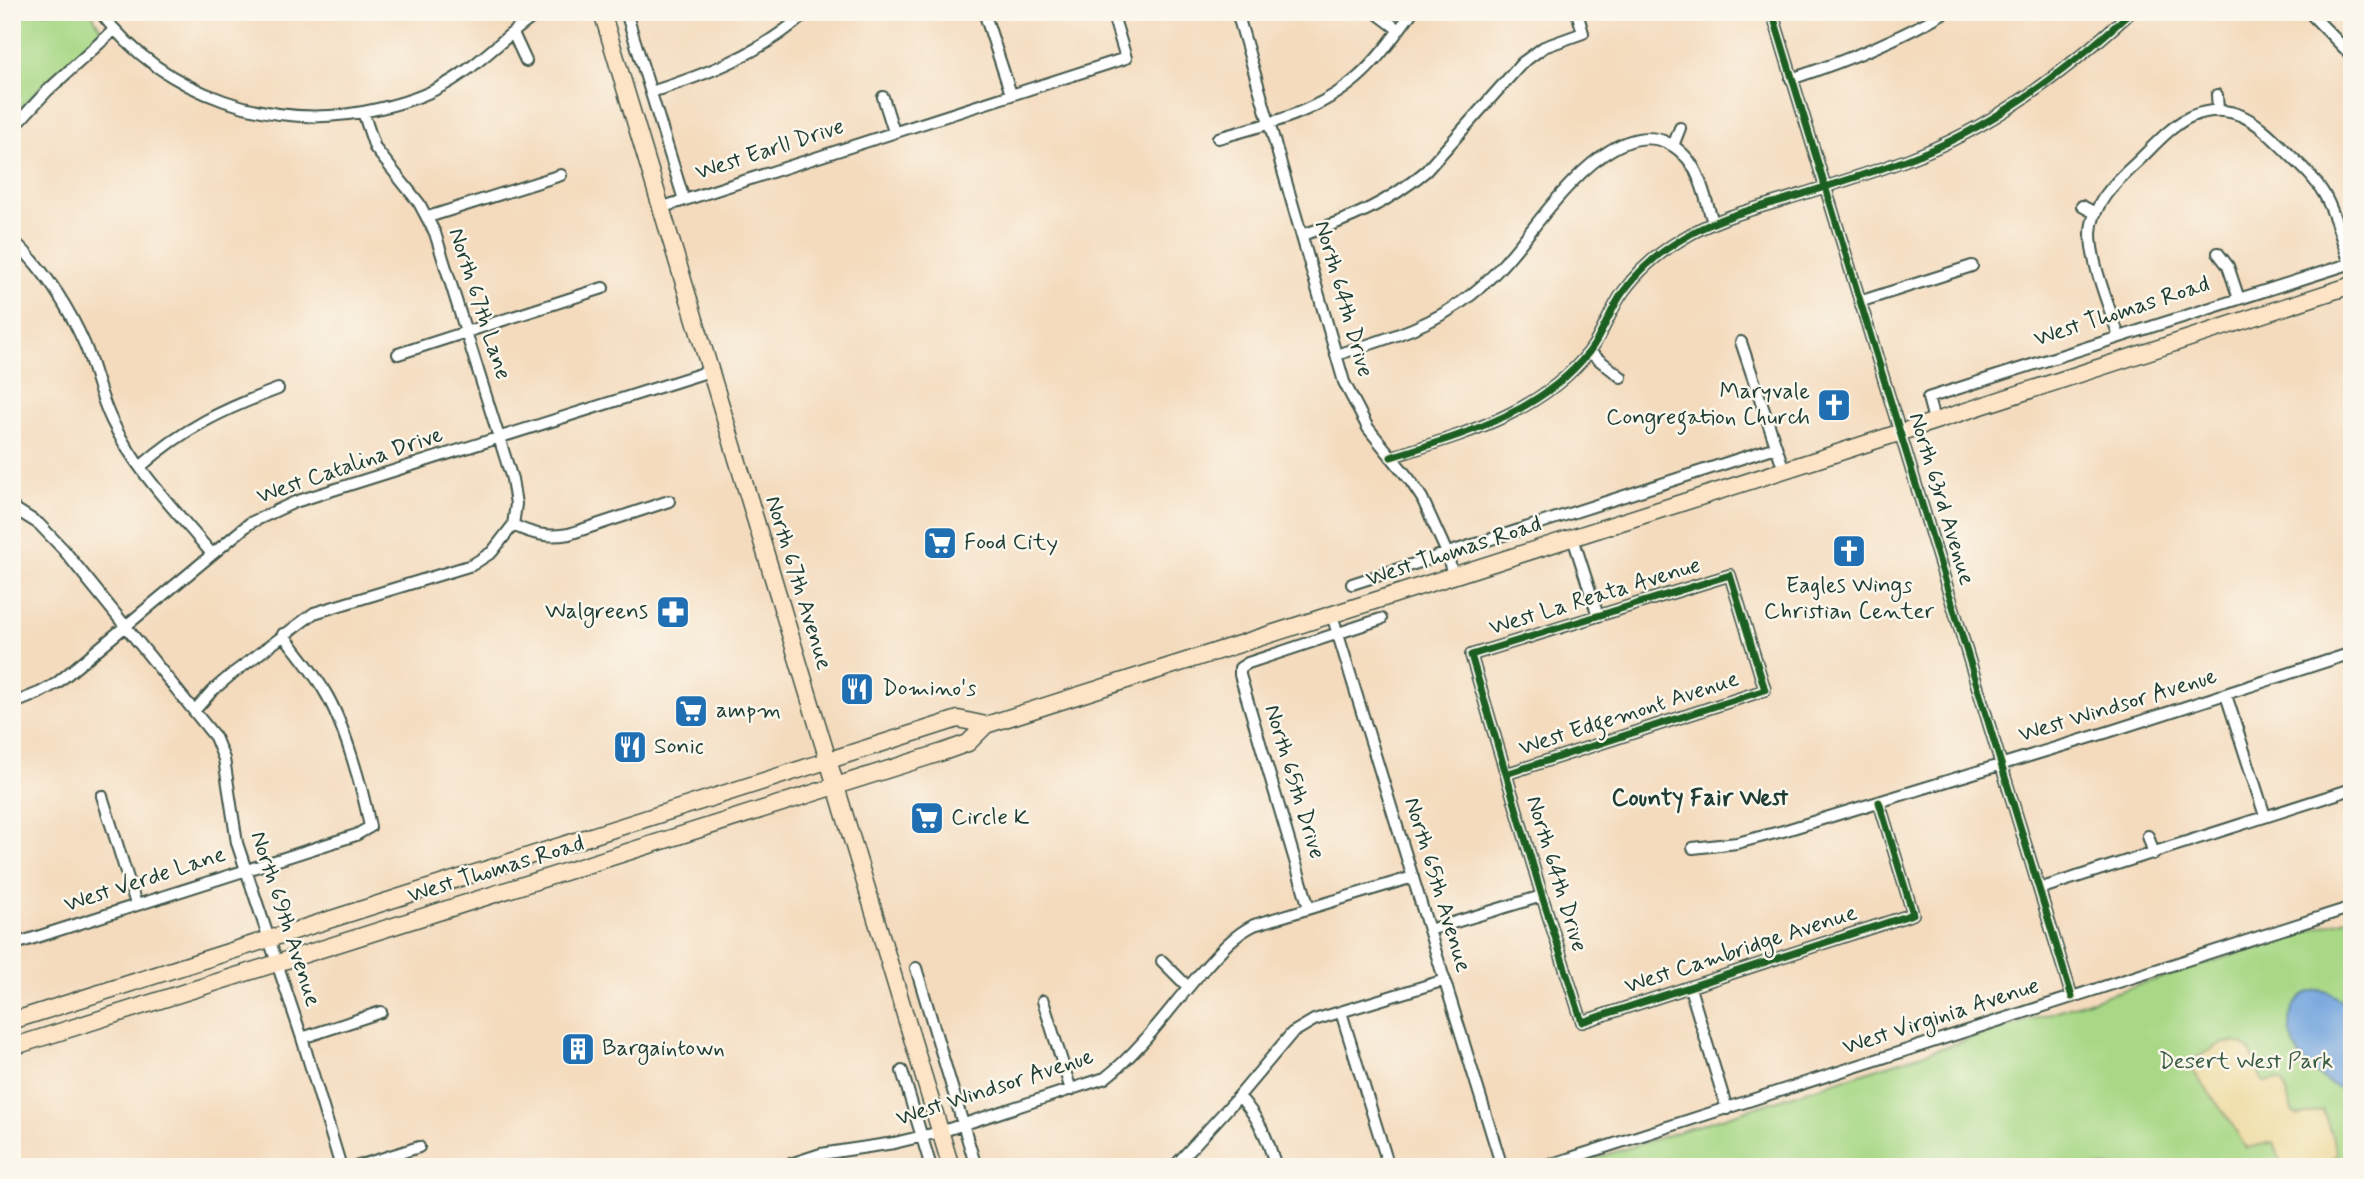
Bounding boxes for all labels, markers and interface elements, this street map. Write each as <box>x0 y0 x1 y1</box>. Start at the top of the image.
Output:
street label: West Earll Drive <box>692 112 848 188</box>
street label: North 64th Drive <box>1306 217 1380 381</box>
street label: North 67th Lane <box>440 224 518 384</box>
street label: West Thomas Road <box>2030 269 2214 355</box>
place label: Maryvale Congregation Church <box>1606 377 1810 435</box>
church icon: Maryvale Congregation Church <box>1815 386 1853 424</box>
street label: North 63rd Avenue <box>1901 409 1981 589</box>
street label: West Catalina Drive <box>253 420 447 512</box>
street label: North 67th Avenue <box>757 492 839 674</box>
street label: West Thomas Road <box>1362 509 1546 595</box>
supermarket icon: Food City <box>921 524 959 562</box>
place label: Food City <box>964 528 1058 558</box>
church icon: Eagles Wings Christian Center <box>1830 532 1868 570</box>
street label: West La Reata Avenue <box>1486 551 1704 643</box>
place label: Eagles Wings Christian Center <box>1764 571 1935 627</box>
pharmacy icon: Walgreens <box>654 593 692 631</box>
place label: Walgreens <box>545 597 648 629</box>
street label: West Windsor Avenue <box>2015 662 2221 750</box>
street label: West Edgemont Avenue <box>1515 664 1743 766</box>
restaurant icon: Domino's <box>838 670 876 708</box>
place label: Domino's <box>882 674 976 704</box>
supermarket icon: ampm <box>672 692 710 730</box>
place label: ampm <box>716 696 781 726</box>
street label: North 65th Drive <box>1256 701 1332 863</box>
restaurant icon: Sonic <box>611 728 649 766</box>
place label: Sonic <box>654 732 704 762</box>
district label: County Fair West <box>1612 783 1789 814</box>
street label: North 64th Drive <box>1518 792 1594 956</box>
street label: North 65th Avenue <box>1396 794 1478 976</box>
supermarket icon: Circle K <box>908 799 946 837</box>
place label: Circle K <box>951 803 1030 833</box>
street label: North 69th Avenue <box>243 827 327 1011</box>
street label: West Thomas Road <box>404 829 588 911</box>
street label: West Verde Lane <box>61 840 229 920</box>
street label: West Cambridge Avenue <box>1621 898 1862 1004</box>
street label: West Virginia Avenue <box>1839 971 2044 1065</box>
building icon: Bargaintown <box>559 1030 597 1068</box>
place label: Bargaintown <box>602 1034 725 1066</box>
street label: West Windsor Avenue <box>892 1042 1098 1134</box>
park label: Desert West Park <box>2159 1047 2333 1077</box>

